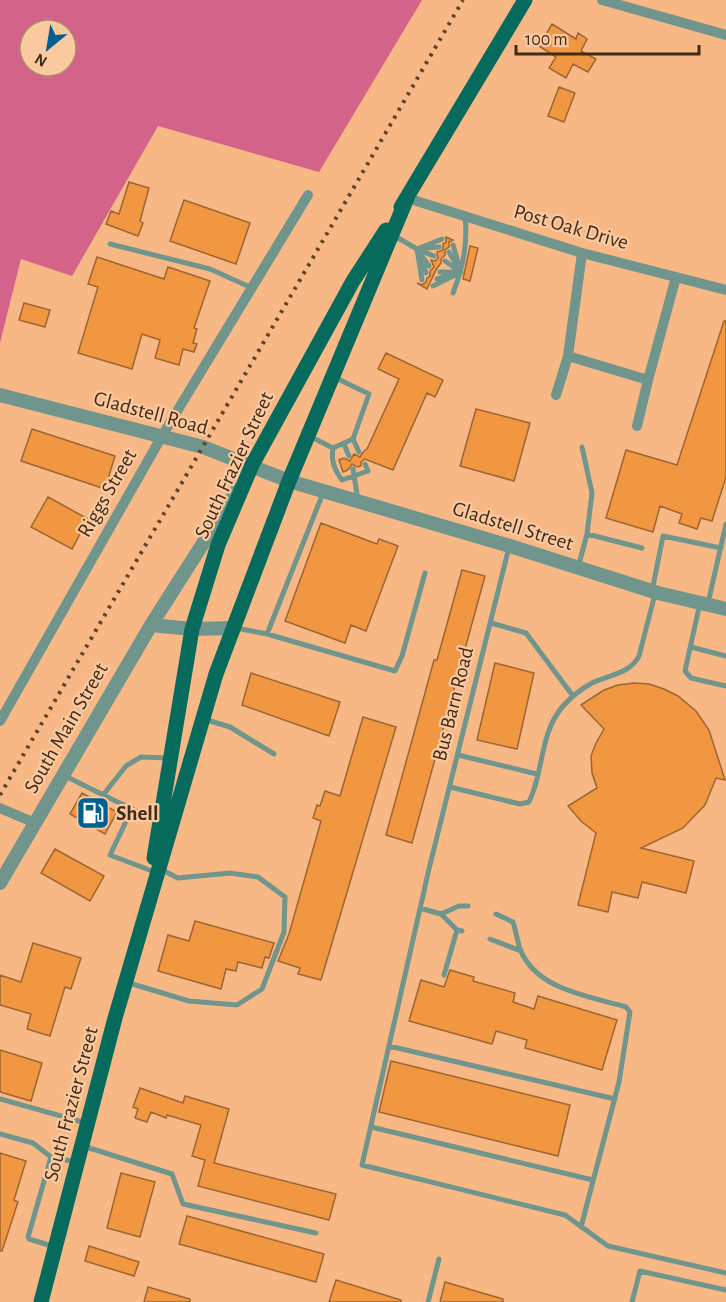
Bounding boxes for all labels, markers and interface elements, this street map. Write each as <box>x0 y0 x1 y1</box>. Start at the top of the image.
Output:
north arrow <box>18 18 78 78</box>
scale bar <box>516 18 699 56</box>
text: 100 m <box>525 31 568 49</box>
text: N <box>32 50 50 70</box>
street label: Post Oak Drive <box>511 201 631 253</box>
street label: Gladstell Road <box>91 388 211 438</box>
street label: South Frazier Street <box>191 388 277 542</box>
street label: Riggs Street <box>73 445 141 541</box>
street label: Gladstell Street <box>450 498 576 554</box>
street label: Bus Barn Road <box>429 645 477 763</box>
street label: South Main Street <box>20 659 112 797</box>
fuel station icon: Shell <box>75 795 111 831</box>
place label: Shell <box>116 803 158 824</box>
street label: South Frazier Street <box>40 1024 102 1184</box>

